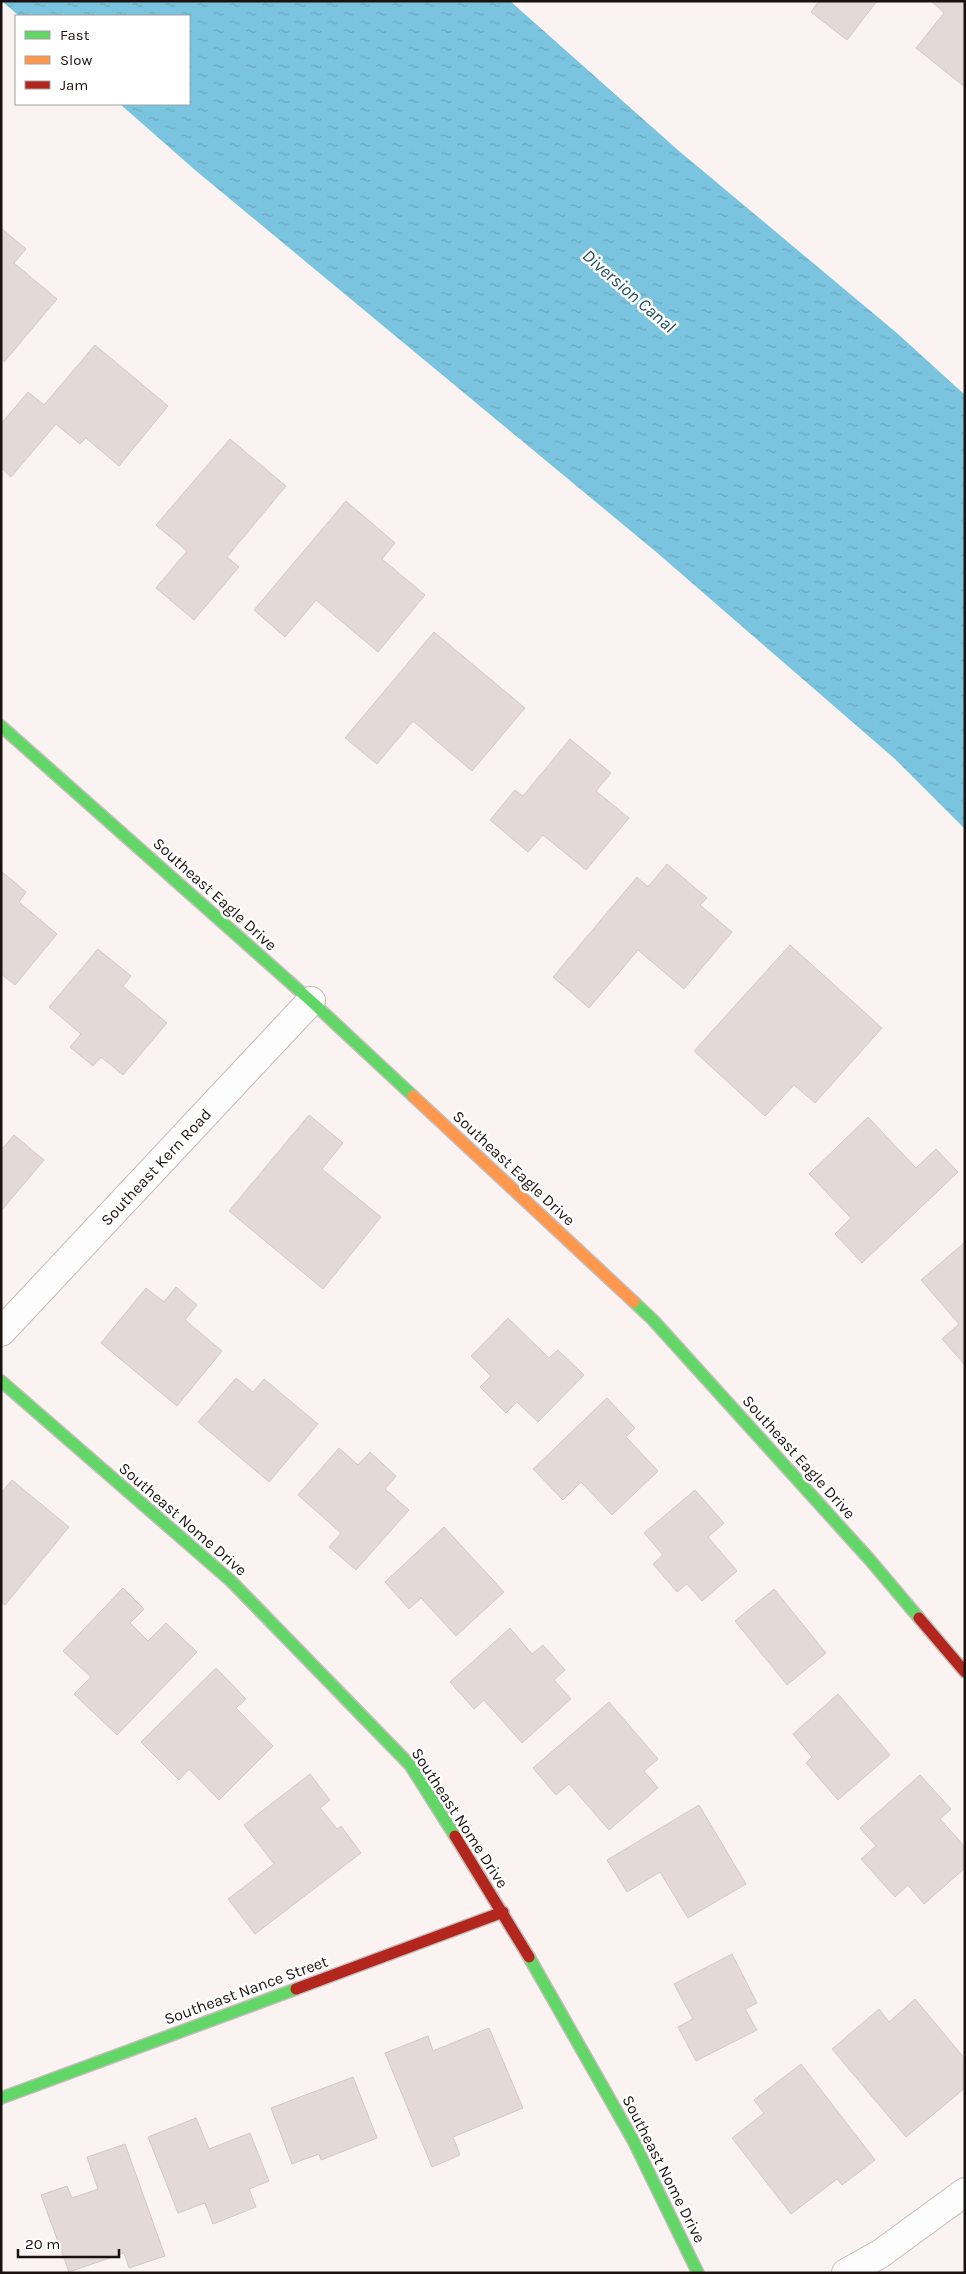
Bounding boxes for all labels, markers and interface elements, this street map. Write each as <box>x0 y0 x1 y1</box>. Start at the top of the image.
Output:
legend <box>15 15 190 105</box>
text: Fast <box>60 26 90 44</box>
text: Slow <box>60 51 92 69</box>
text: Jam <box>60 76 88 94</box>
water label: Diversion Canal <box>578 245 680 338</box>
street label: Southeast Eagle Drive <box>149 834 281 954</box>
street label: Southeast Kern Road <box>97 1105 215 1229</box>
street label: Southeast Eagle Drive <box>449 1107 579 1229</box>
street label: Southeast Eagle Drive <box>739 1391 859 1523</box>
street label: Southeast Nome Drive <box>115 1458 251 1580</box>
street label: Southeast Nome Drive <box>408 1744 512 1892</box>
street label: Southeast Nance Street <box>162 1952 330 2028</box>
street label: Southeast Nome Drive <box>619 2092 709 2246</box>
scale bar <box>18 2226 119 2258</box>
text: 20 m <box>25 2235 60 2253</box>

